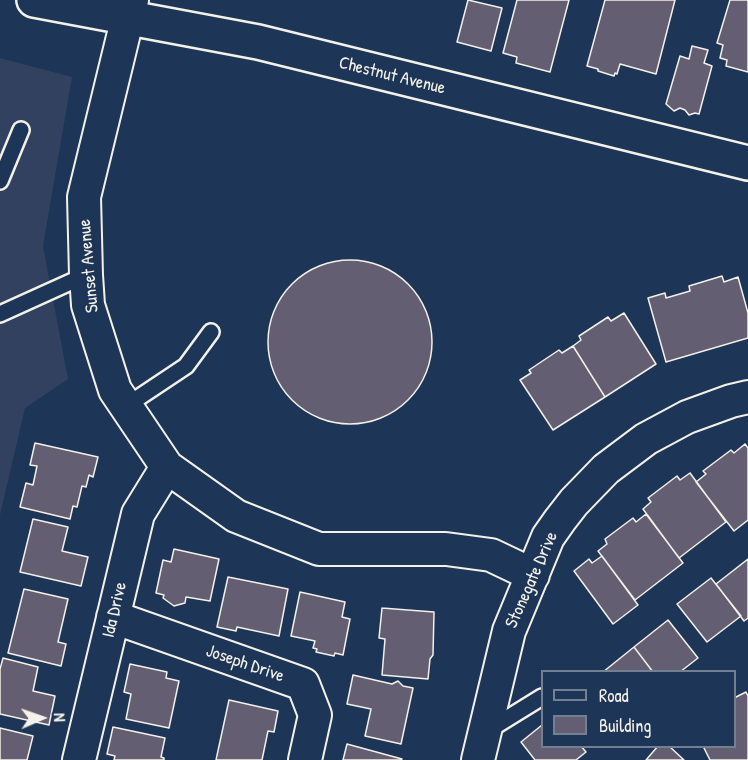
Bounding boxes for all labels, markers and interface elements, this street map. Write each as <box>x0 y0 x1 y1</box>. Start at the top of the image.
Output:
street label: Chestnut Avenue <box>336 52 448 100</box>
street label: Sunset Avenue <box>74 218 104 314</box>
street label: Stonegate Drive <box>501 528 563 632</box>
street label: Ida Drive <box>98 580 132 640</box>
street label: Joseph Drive <box>203 641 287 687</box>
legend <box>541 670 736 748</box>
text: Road <box>599 683 629 708</box>
north arrow <box>12 688 72 748</box>
text: N <box>49 713 71 722</box>
text: Building <box>599 713 651 738</box>

